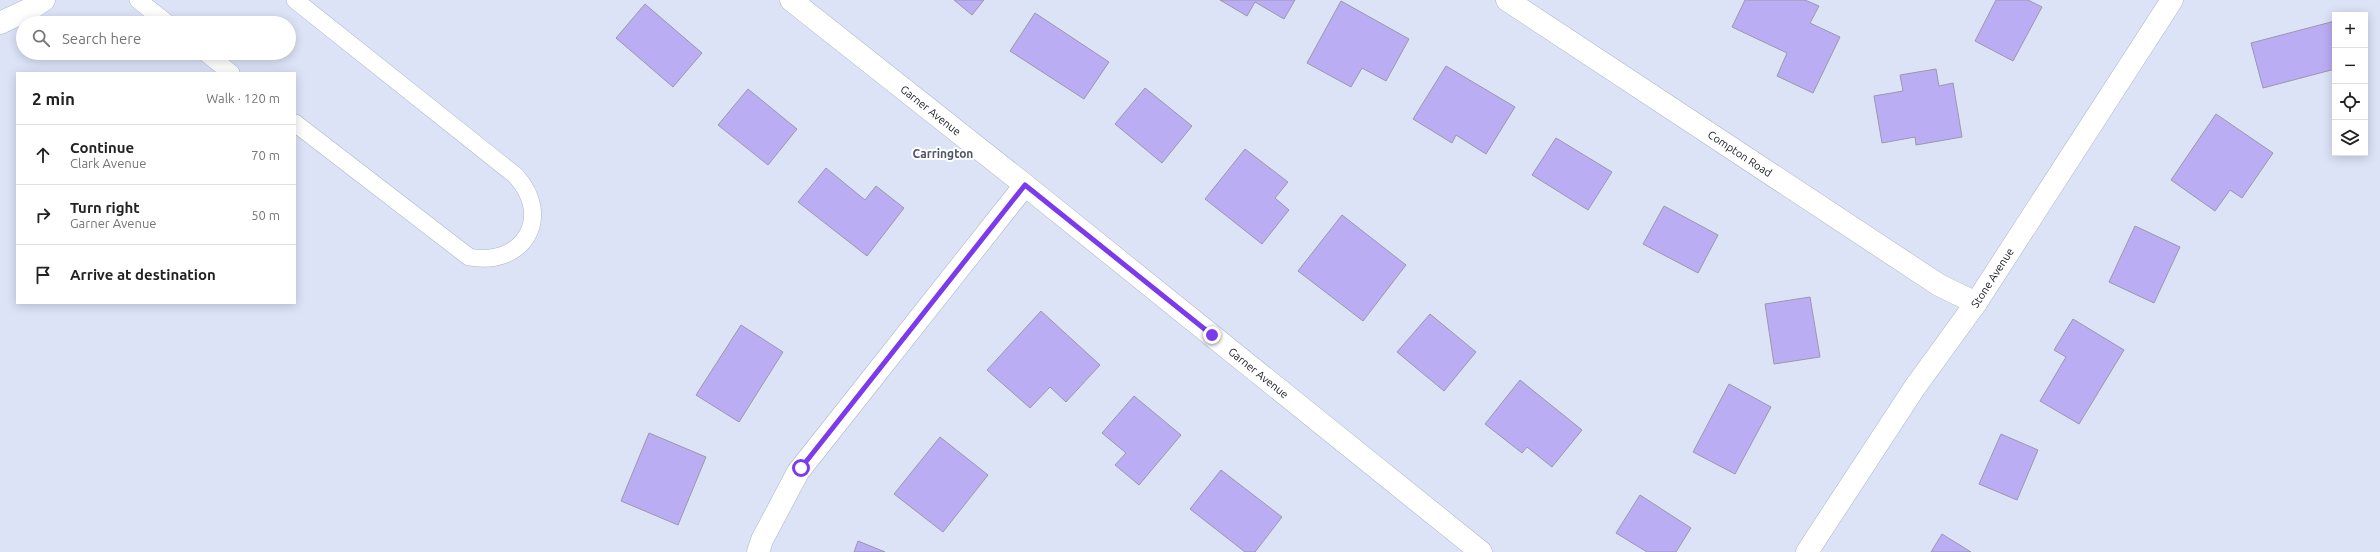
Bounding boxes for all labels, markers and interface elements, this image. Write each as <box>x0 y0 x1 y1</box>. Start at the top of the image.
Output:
map controls <box>2332 12 2368 156</box>
button: + <box>2332 12 2368 48</box>
search box <box>16 16 296 60</box>
icon: search <box>30 27 52 49</box>
text: Search here <box>62 30 141 47</box>
button: − <box>2332 48 2368 84</box>
street label: Garner Avenue <box>898 83 963 138</box>
button: locate <box>2332 84 2368 120</box>
text: 2 min <box>32 89 75 108</box>
text: Walk · 120 m <box>206 91 280 105</box>
button: layers <box>2332 120 2368 156</box>
street label: Compton Road <box>1706 128 1774 179</box>
text: Continue <box>70 139 134 156</box>
icon: ahead <box>32 144 54 166</box>
district label: Carrington <box>913 147 973 160</box>
text: 70 m <box>251 148 280 162</box>
text: Clark Avenue <box>70 156 146 170</box>
text: Turn right <box>70 199 140 216</box>
icon: right <box>32 204 54 226</box>
text: 50 m <box>251 208 280 222</box>
text: Garner Avenue <box>70 216 157 230</box>
street label: Stone Avenue <box>1969 246 2016 310</box>
icon: arrive <box>32 264 54 286</box>
text: Arrive at destination <box>70 266 216 283</box>
route end <box>1203 326 1221 344</box>
street label: Garner Avenue <box>1226 345 1291 401</box>
route start <box>792 459 810 477</box>

